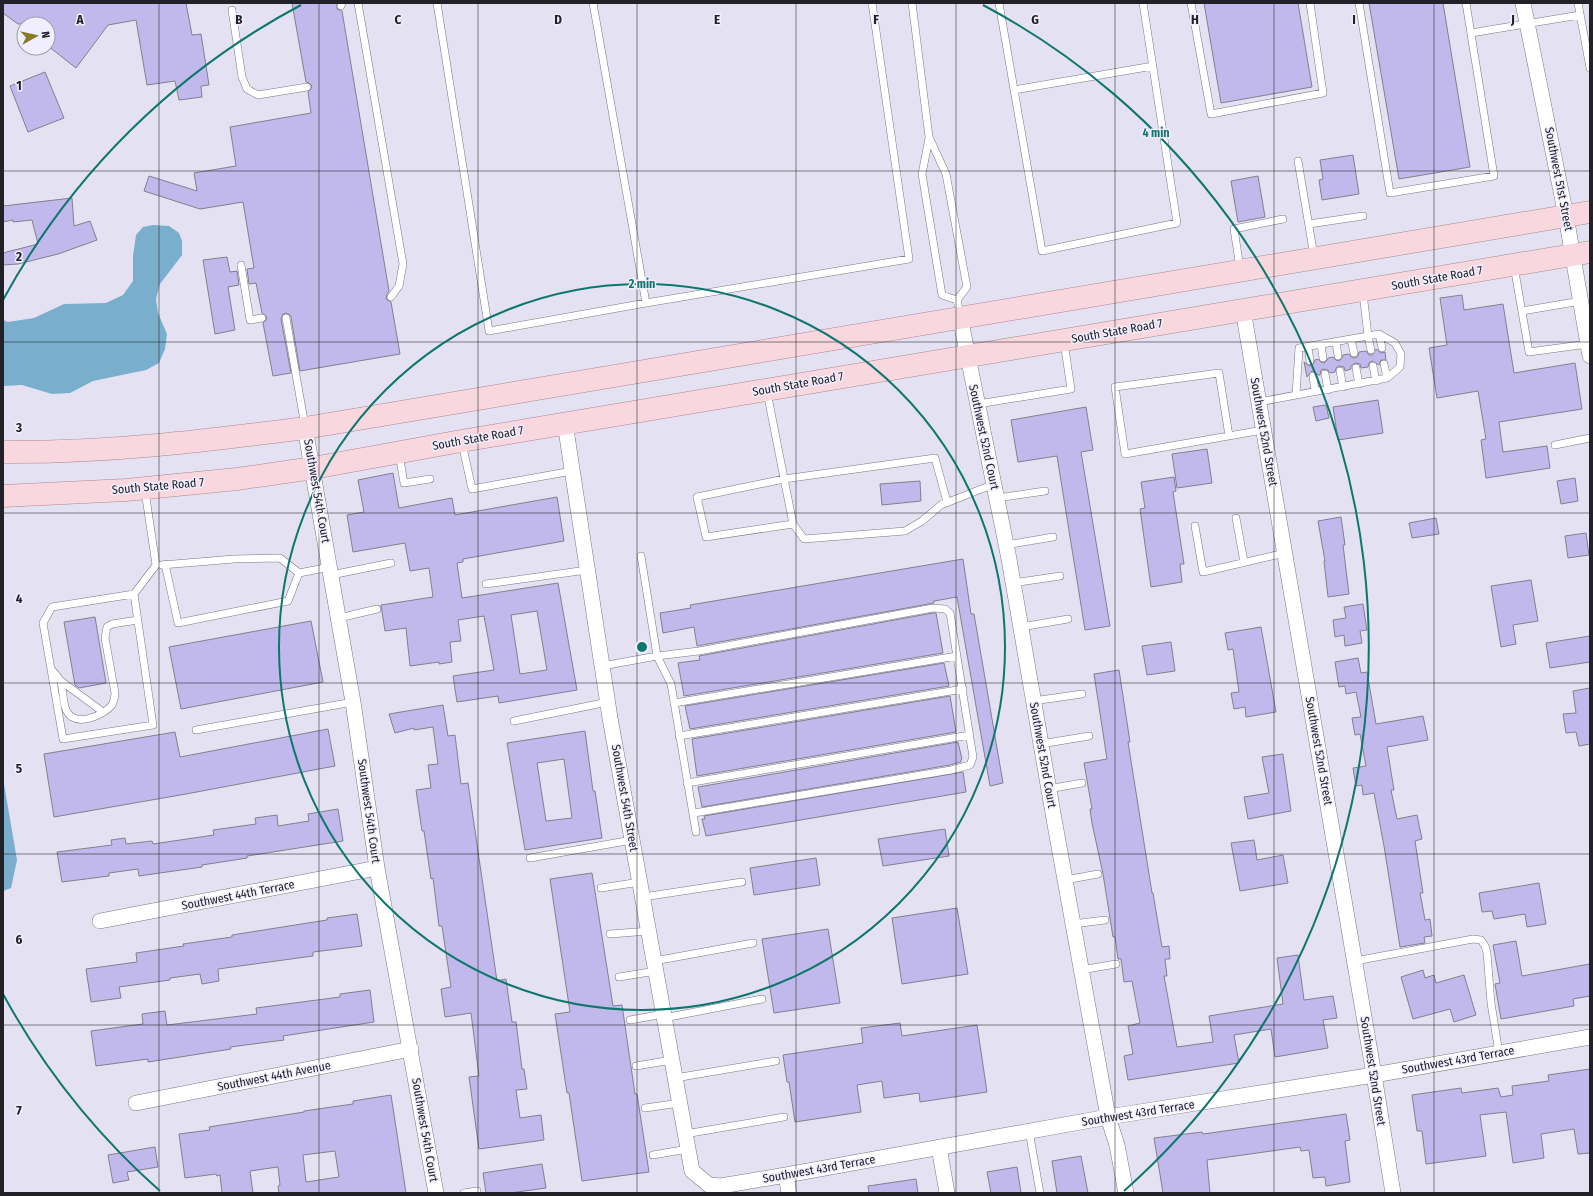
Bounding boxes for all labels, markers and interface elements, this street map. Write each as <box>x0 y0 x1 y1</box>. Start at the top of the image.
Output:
text: A <box>75 12 84 27</box>
text: B <box>235 12 243 27</box>
text: C <box>395 12 402 27</box>
text: D <box>554 12 562 27</box>
text: E <box>714 12 720 27</box>
text: F <box>873 12 879 27</box>
text: G <box>1031 12 1039 27</box>
text: H <box>1191 12 1199 27</box>
text: I <box>1352 12 1356 27</box>
text: J <box>1510 12 1515 27</box>
north arrow <box>16 16 56 56</box>
text: N <box>39 31 52 39</box>
text: 1 <box>16 78 22 93</box>
text: 4 min <box>1142 126 1170 140</box>
street label: Southwest 51st Street <box>1542 126 1576 232</box>
text: 2 <box>15 249 22 264</box>
street label: South State Road 7 <box>1390 263 1484 293</box>
text: 2 min <box>628 277 655 291</box>
street label: South State Road 7 <box>1070 316 1164 346</box>
street label: South State Road 7 <box>751 369 845 399</box>
street label: Southwest 52nd Street <box>1248 377 1280 488</box>
street label: Southwest 52nd Court <box>966 383 1002 491</box>
text: 3 <box>15 420 22 435</box>
street label: South State Road 7 <box>431 423 525 453</box>
street label: Southwest 54th Court <box>301 438 333 544</box>
street label: South State Road 7 <box>111 475 205 497</box>
text: 4 <box>16 591 23 606</box>
centre of rings <box>635 640 649 654</box>
street label: Southwest 52nd Street <box>1303 696 1335 807</box>
street label: Southwest 52nd Court <box>1027 701 1059 809</box>
street label: Southwest 54th Street <box>609 743 641 853</box>
street label: Southwest 54th Court <box>355 758 383 864</box>
text: 5 <box>16 761 22 776</box>
street label: Southwest 44th Terrace <box>180 877 296 913</box>
text: 6 <box>16 932 23 947</box>
street label: Southwest 52nd Street <box>1357 1015 1389 1127</box>
street label: Southwest 43rd Terrace <box>1401 1043 1515 1077</box>
street label: Southwest 44th Avenue <box>216 1058 332 1094</box>
street label: Southwest 54th Court <box>409 1077 441 1183</box>
street label: Southwest 43rd Terrace <box>1081 1097 1196 1129</box>
text: 7 <box>16 1103 22 1118</box>
street label: Southwest 43rd Terrace <box>762 1152 876 1186</box>

